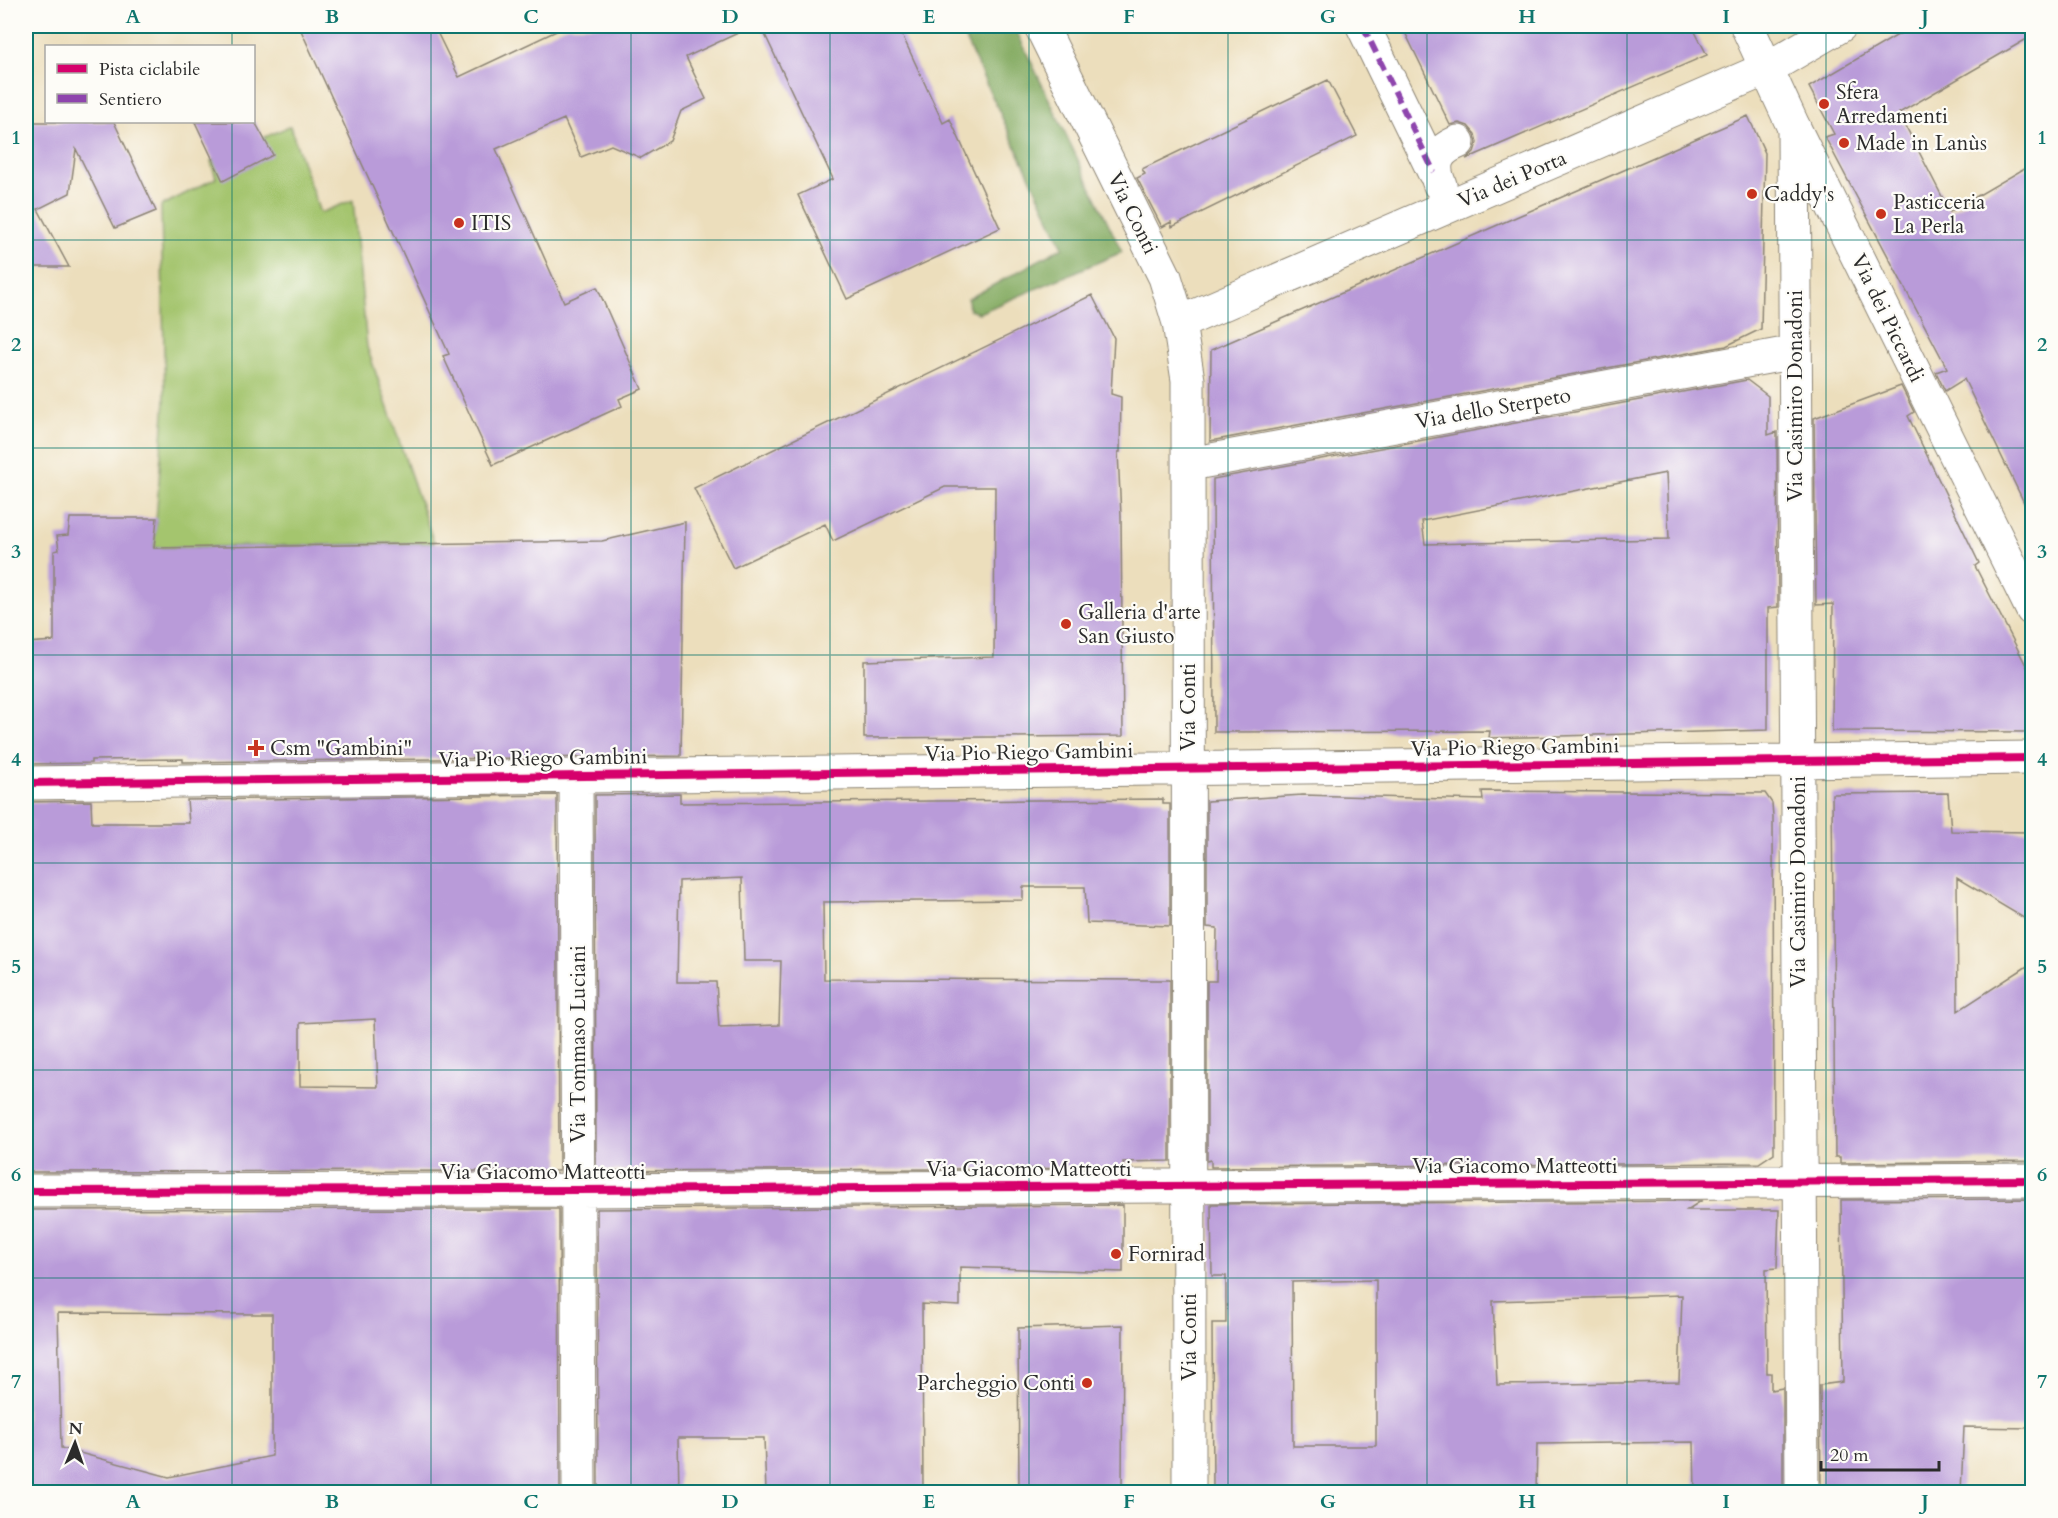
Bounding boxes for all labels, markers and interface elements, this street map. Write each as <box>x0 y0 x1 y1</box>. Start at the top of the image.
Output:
text: A <box>125 3 141 30</box>
text: B <box>325 3 339 30</box>
text: C <box>523 3 539 30</box>
text: D <box>721 3 739 30</box>
text: E <box>923 3 935 30</box>
text: F <box>1123 3 1135 30</box>
text: G <box>1320 3 1336 30</box>
text: H <box>1518 3 1536 30</box>
text: I <box>1722 3 1730 30</box>
text: J <box>1918 3 1929 30</box>
legend <box>45 45 255 123</box>
text: Pista ciclabile <box>99 57 200 82</box>
place label: Sfera Arredamenti <box>1836 78 1948 131</box>
text: Sentiero <box>99 87 162 112</box>
marker: Sfera Arredamenti <box>1817 97 1831 111</box>
text: 1 <box>11 124 21 151</box>
text: 1 <box>2037 124 2047 151</box>
place label: Made in Lanùs <box>1856 129 1987 158</box>
marker: Made in Lanùs <box>1837 136 1851 150</box>
street label: Via dei Porta <box>1453 144 1571 215</box>
street label: Via Conti <box>1100 167 1165 259</box>
place label: Caddy's <box>1764 180 1834 209</box>
marker: Caddy's <box>1745 187 1759 201</box>
place label: Pasticceria La Perla <box>1893 188 1985 241</box>
marker: Pasticceria La Perla <box>1874 207 1888 221</box>
place label: ITIS <box>471 209 511 238</box>
marker: ITIS <box>452 216 466 230</box>
street label: Via dei Piccardi <box>1844 249 1931 387</box>
street label: Via Casimiro Donadoni <box>1781 290 1810 502</box>
text: 2 <box>11 331 21 358</box>
text: 2 <box>2037 331 2047 358</box>
street label: Via dello Sterpeto <box>1413 381 1573 436</box>
text: 3 <box>11 538 21 565</box>
text: 3 <box>2037 538 2047 565</box>
place label: Galleria d'arte San Giusto <box>1078 598 1201 651</box>
marker: Galleria d'arte San Giusto <box>1059 617 1073 631</box>
street label: Via Conti <box>1174 663 1203 751</box>
street label: Via Pio Riego Gambini <box>1410 731 1620 764</box>
place label: Csm "Gambini" <box>270 734 412 763</box>
street label: Via Pio Riego Gambini <box>924 736 1134 769</box>
marker: Csm "Gambini" <box>247 739 265 757</box>
street label: Via Pio Riego Gambini <box>438 742 648 775</box>
text: 4 <box>11 746 21 773</box>
text: 4 <box>2037 746 2047 773</box>
street label: Via Casimiro Donadoni <box>1784 776 1813 988</box>
street label: Via Tommaso Luciani <box>564 945 593 1143</box>
text: 5 <box>11 953 21 980</box>
text: 5 <box>2037 953 2047 980</box>
street label: Via Giacomo Matteotti <box>1412 1152 1618 1181</box>
street label: Via Giacomo Matteotti <box>926 1155 1132 1184</box>
street label: Via Giacomo Matteotti <box>440 1158 646 1187</box>
text: 6 <box>11 1161 21 1188</box>
text: 6 <box>2037 1161 2047 1188</box>
place label: Fornirad <box>1128 1240 1205 1269</box>
marker: Fornirad <box>1109 1247 1123 1261</box>
street label: Via Conti <box>1175 1293 1204 1381</box>
text: 7 <box>11 1368 21 1395</box>
text: 7 <box>2037 1368 2047 1395</box>
place label: Parcheggio Conti <box>917 1369 1075 1398</box>
marker: Parcheggio Conti <box>1080 1376 1094 1390</box>
north arrow <box>45 1413 105 1473</box>
text: N <box>68 1418 83 1440</box>
scale bar <box>1821 1434 1940 1472</box>
text: 20 m <box>1830 1443 1869 1468</box>
text: A <box>125 1488 141 1515</box>
text: B <box>325 1488 339 1515</box>
text: C <box>523 1488 539 1515</box>
text: D <box>721 1488 739 1515</box>
text: E <box>923 1488 935 1515</box>
text: F <box>1123 1488 1135 1515</box>
text: G <box>1320 1488 1336 1515</box>
text: H <box>1518 1488 1536 1515</box>
text: I <box>1722 1488 1730 1515</box>
text: J <box>1918 1488 1929 1515</box>

